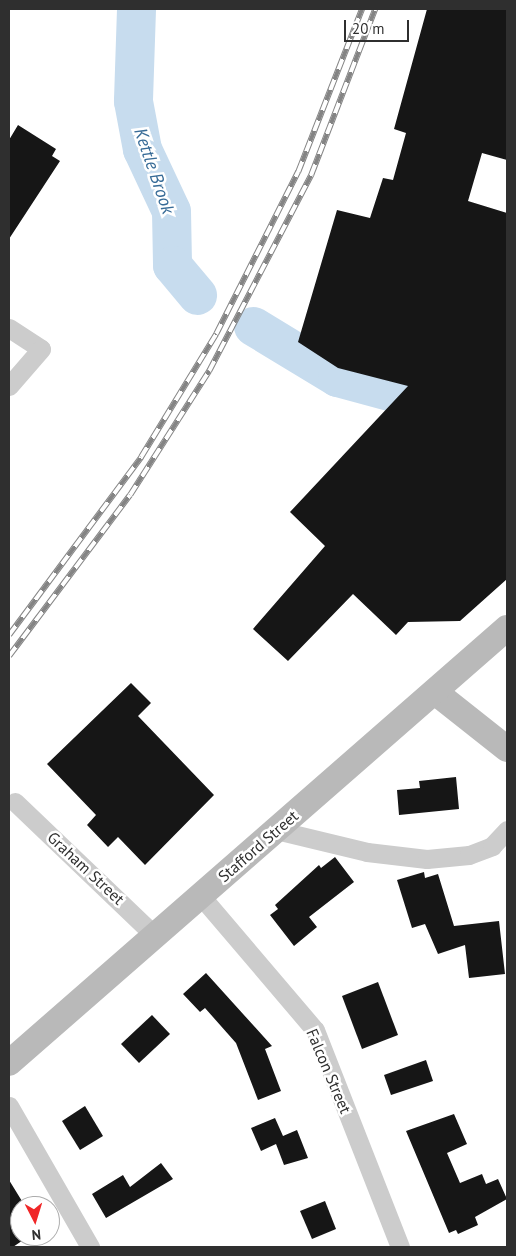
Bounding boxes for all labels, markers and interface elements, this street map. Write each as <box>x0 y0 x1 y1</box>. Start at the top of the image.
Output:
scale bar <box>346 10 411 42</box>
text: 20 m <box>352 19 385 38</box>
water label: Kettle Brook <box>129 125 179 217</box>
street label: Stafford Street <box>214 806 302 886</box>
street label: Graham Street <box>44 828 128 908</box>
street label: Falcon Street <box>303 1026 355 1116</box>
north arrow <box>10 1196 60 1246</box>
text: N <box>31 1226 42 1244</box>

